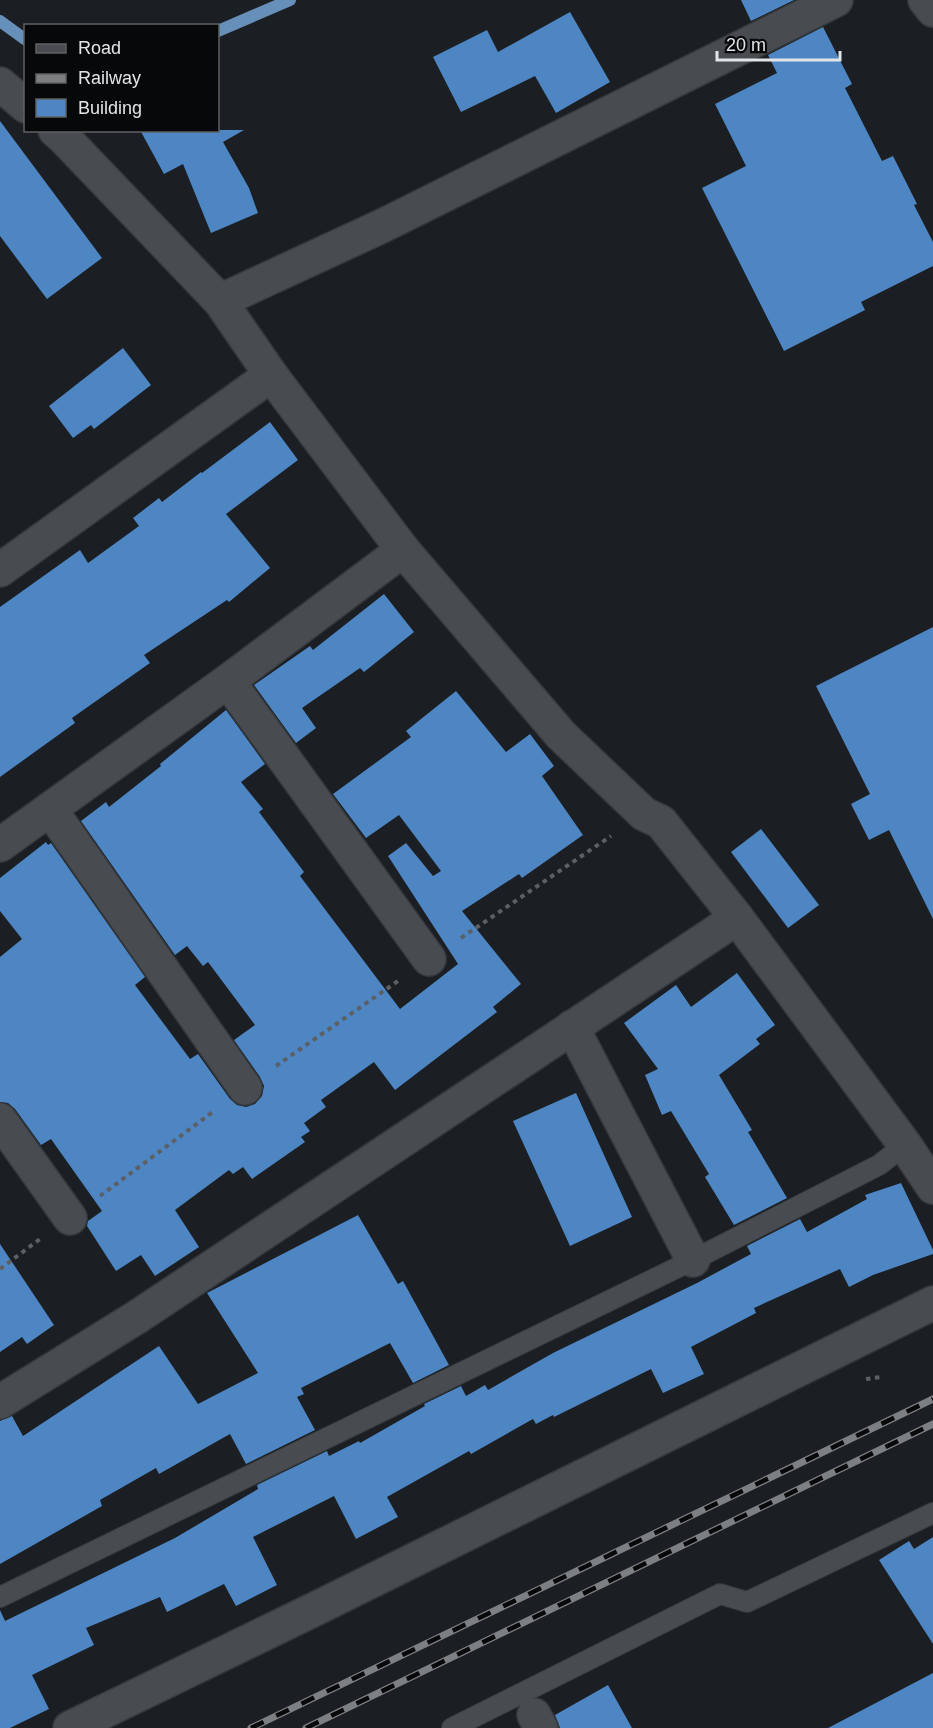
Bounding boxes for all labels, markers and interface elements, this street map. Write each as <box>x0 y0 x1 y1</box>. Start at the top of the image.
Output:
legend <box>24 24 219 132</box>
scale bar <box>717 24 840 62</box>
text: 20 m <box>726 35 766 55</box>
text: Road <box>78 38 121 58</box>
text: Railway <box>78 68 141 88</box>
text: Building <box>78 98 142 118</box>

